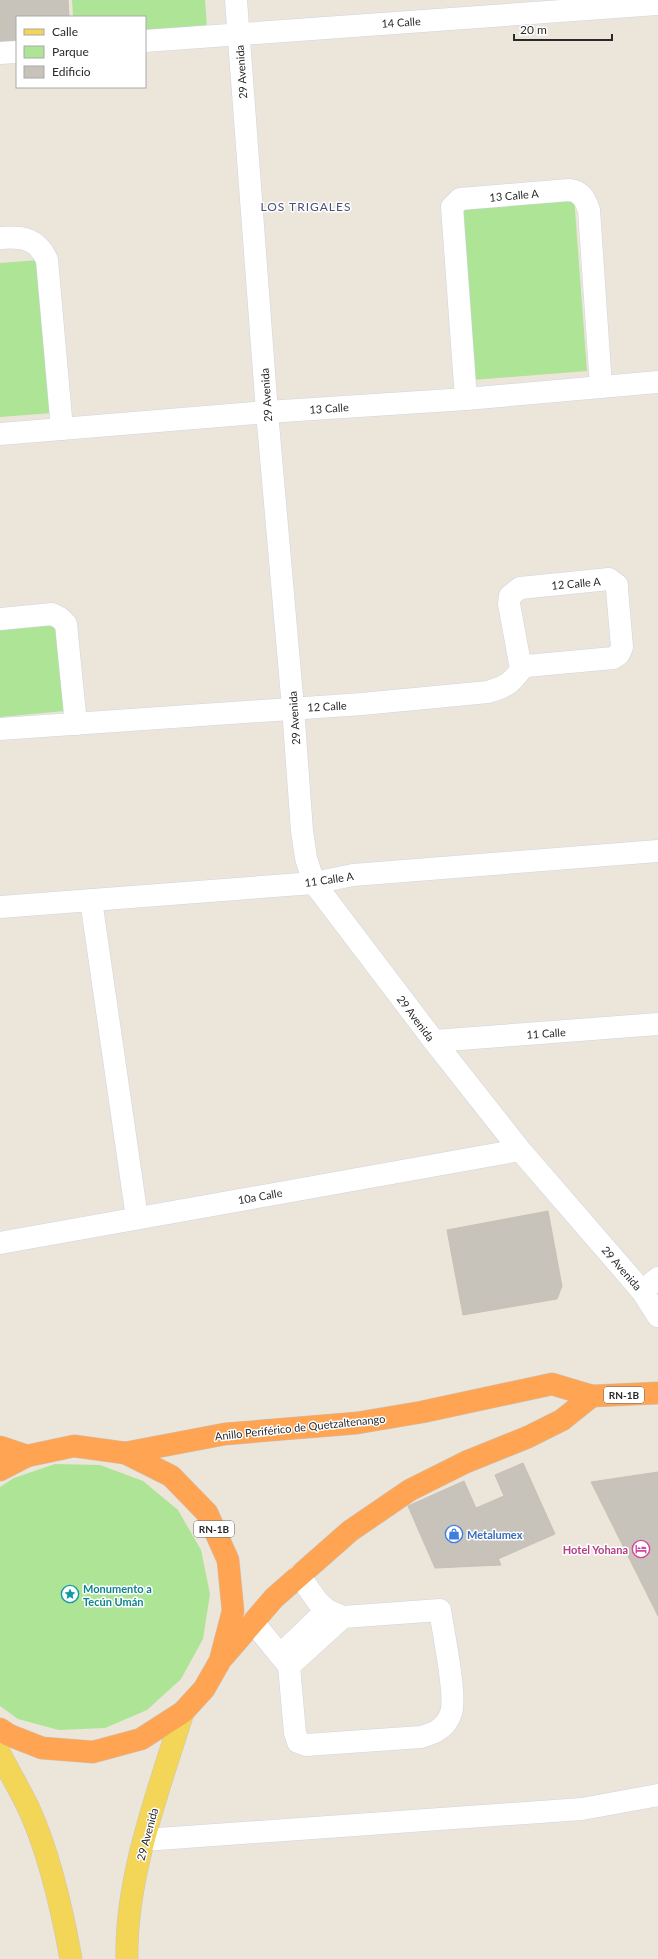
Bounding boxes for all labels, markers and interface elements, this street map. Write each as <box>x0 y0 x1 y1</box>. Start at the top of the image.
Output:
street label: 14 Calle <box>381 14 421 30</box>
legend <box>16 16 146 88</box>
scale bar <box>514 16 612 42</box>
text: 20 m <box>520 22 547 37</box>
text: Calle <box>52 24 78 39</box>
text: Parque <box>52 44 89 59</box>
street label: 29 Avenida <box>233 45 249 99</box>
text: Edificio <box>52 64 91 79</box>
street label: 13 Calle A <box>489 186 540 204</box>
district label: LOS TRIGALES <box>261 199 351 214</box>
street label: 29 Avenida <box>258 368 274 422</box>
street label: 13 Calle <box>309 400 349 416</box>
street label: 12 Calle A <box>551 574 602 592</box>
street label: 29 Avenida <box>286 691 302 745</box>
street label: 12 Calle <box>307 698 347 714</box>
street label: 11 Calle A <box>304 869 355 889</box>
street label: 29 Avenida <box>395 993 437 1043</box>
street label: 11 Calle <box>526 1025 566 1041</box>
street label: 10a Calle <box>237 1186 283 1206</box>
street label: 29 Avenida <box>599 1243 645 1293</box>
road number: RN-1B <box>604 1387 644 1403</box>
street label: Anillo Periférico de Quetzaltenango <box>214 1412 386 1442</box>
road number: RN-1B <box>194 1521 234 1537</box>
shop icon: Metalumex <box>444 1524 464 1544</box>
place label: Metalumex <box>467 1528 523 1541</box>
hotel icon: Hotel Yohana <box>631 1539 651 1559</box>
place label: Hotel Yohana <box>563 1543 628 1556</box>
place label: Monumento a Tecún Umán <box>83 1582 152 1608</box>
place icon: Monumento a Tecún Umán <box>60 1584 80 1604</box>
street label: 29 Avenida <box>134 1806 160 1862</box>

